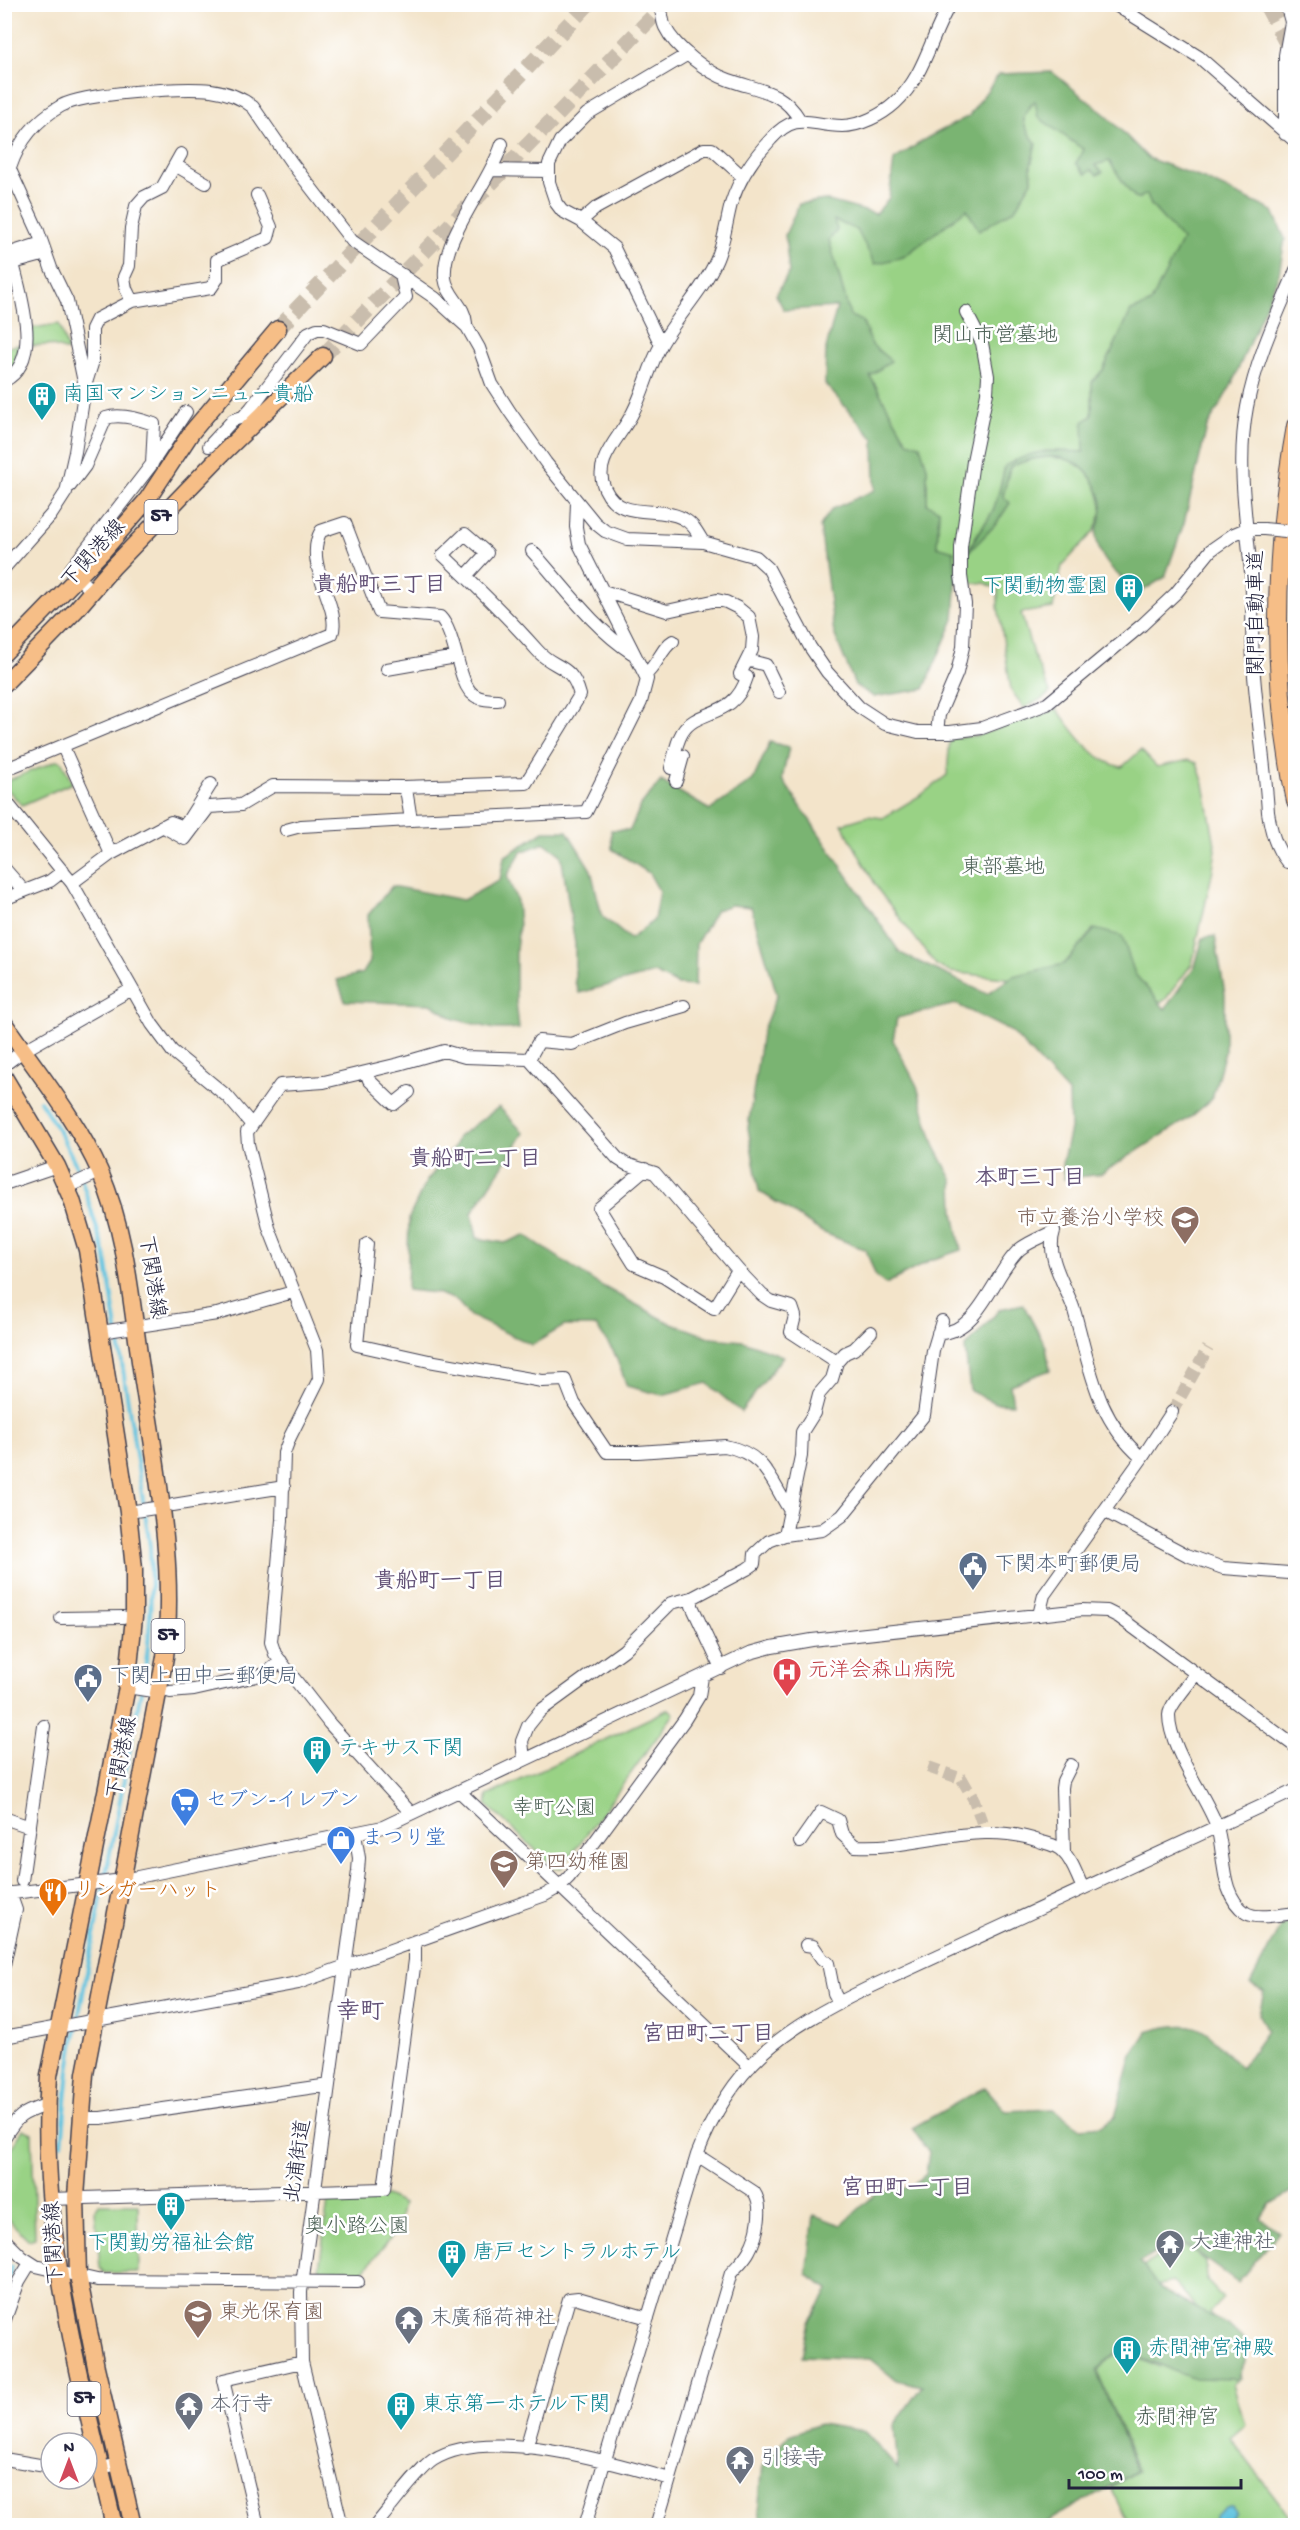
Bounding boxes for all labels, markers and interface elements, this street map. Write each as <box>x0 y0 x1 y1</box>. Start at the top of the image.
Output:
park label: 関山市営墓地 <box>932 324 1058 350</box>
building icon: 南国マンションニュー貴船 <box>26 380 58 422</box>
place label: 南国マンションニュー貴船 <box>63 382 314 409</box>
road number: 57 <box>144 500 178 534</box>
street label: 下関港線 <box>57 515 132 595</box>
street label: 関門自動車道 <box>1244 550 1271 676</box>
district label: 貴船町三丁目 <box>314 572 446 600</box>
building icon: 下関動物霊園 <box>1113 572 1145 614</box>
place label: 下関動物霊園 <box>982 575 1108 601</box>
park label: 東部墓地 <box>961 855 1045 882</box>
district label: 貴船町二丁目 <box>409 1146 541 1174</box>
district label: 本町三丁目 <box>975 1166 1085 1193</box>
school or university icon: 市立養治小学校 <box>1169 1204 1201 1246</box>
place label: 市立養治小学校 <box>1017 1206 1164 1233</box>
street label: 下関港線 <box>131 1233 170 1320</box>
public building icon: 下関本町郵便局 <box>957 1550 989 1592</box>
place label: 下関本町郵便局 <box>994 1553 1141 1579</box>
district label: 貴船町一丁目 <box>374 1568 506 1596</box>
road number: 57 <box>152 1619 184 1653</box>
hospital icon: 元洋会森山病院 <box>771 1656 803 1698</box>
place label: 元洋会森山病院 <box>808 1658 955 1685</box>
public building icon: 下関上田中二郵便局 <box>72 1662 104 1704</box>
place label: 下関上田中二郵便局 <box>109 1664 298 1691</box>
street label: 下関港線 <box>103 1714 144 1802</box>
building icon: テキサス下関 <box>301 1734 333 1776</box>
place label: テキサス下関 <box>338 1737 463 1763</box>
supermarket icon: セブン-イレブン <box>169 1786 201 1828</box>
place label: セブン-イレブン <box>206 1789 360 1815</box>
park label: 幸町公園 <box>512 1796 596 1823</box>
shop icon: まつり堂 <box>325 1824 357 1866</box>
place label: まつり堂 <box>362 1827 446 1853</box>
school or university icon: 第四幼稚園 <box>488 1848 520 1890</box>
place label: 第四幼稚園 <box>525 1851 630 1877</box>
restaurant icon: リンガーハット <box>37 1876 69 1918</box>
place label: リンガーハット <box>74 1880 221 1905</box>
district label: 幸町 <box>336 1998 384 2028</box>
district label: 宮田町二丁目 <box>642 2021 774 2049</box>
street label: 北浦街道 <box>281 2118 318 2204</box>
district label: 宮田町一丁目 <box>841 2175 973 2203</box>
building icon: 下関勤労福祉会館 <box>155 2190 187 2232</box>
street label: 下関港線 <box>40 2200 71 2286</box>
park label: 奥小路公園 <box>305 2214 410 2241</box>
temple icon: 大連神社 <box>1154 2228 1186 2270</box>
place label: 下関勤労福祉会館 <box>87 2231 255 2258</box>
place label: 大連神社 <box>1191 2231 1275 2257</box>
building icon: 唐戸セントラルホテル <box>436 2238 468 2280</box>
place label: 唐戸セントラルホテル <box>473 2241 681 2267</box>
school or university icon: 東光保育園 <box>182 2298 214 2340</box>
place label: 東光保育園 <box>219 2300 324 2327</box>
temple icon: 末廣稲荷神社 <box>393 2304 425 2346</box>
place label: 末廣稲荷神社 <box>430 2306 556 2333</box>
building icon: 赤間神宮神殿 <box>1111 2334 1143 2376</box>
place label: 赤間神宮神殿 <box>1148 2337 1274 2363</box>
road number: 57 <box>68 2382 100 2416</box>
temple icon: 本行寺 <box>173 2390 205 2432</box>
building icon: 東京第一ホテル下関 <box>385 2390 417 2432</box>
place label: 東京第一ホテル下関 <box>422 2392 610 2419</box>
place label: 本行寺 <box>210 2393 273 2419</box>
park label: 赤間神宮 <box>1135 2406 1219 2432</box>
north arrow <box>39 2431 99 2491</box>
text: N <box>64 2440 75 2459</box>
temple icon: 引接寺 <box>724 2444 756 2486</box>
place label: 引接寺 <box>761 2447 824 2473</box>
scale bar <box>1069 2452 1242 2490</box>
text: 100 m <box>1077 2465 1123 2486</box>

